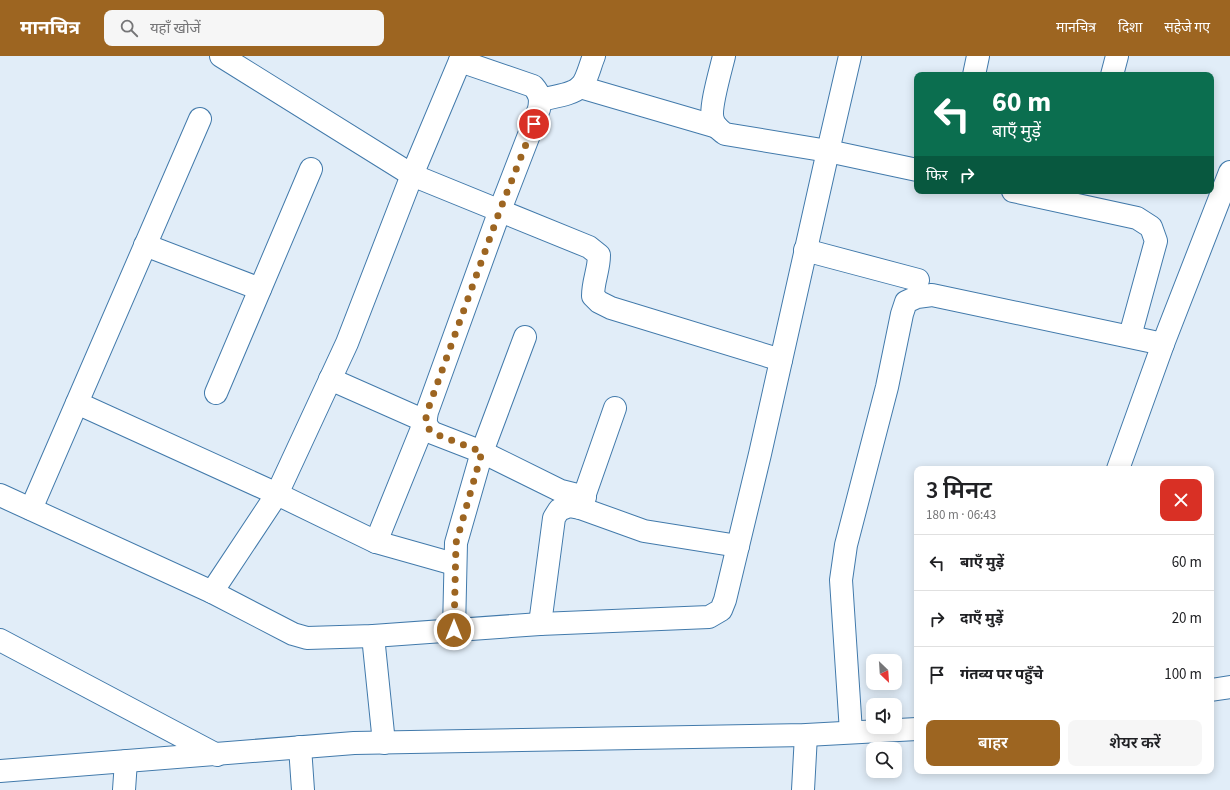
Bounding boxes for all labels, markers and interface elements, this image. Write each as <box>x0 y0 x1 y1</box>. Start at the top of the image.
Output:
search box <box>104 10 384 46</box>
text: मानचित्र <box>20 15 80 42</box>
icon: search <box>118 17 140 39</box>
text: यहाँ खोजें <box>150 18 201 39</box>
text: मानचित्र <box>1056 18 1096 38</box>
text: दिशा <box>1118 18 1142 38</box>
text: सहेजे गए <box>1164 18 1210 38</box>
text: 60 m <box>992 82 1051 122</box>
icon: left <box>926 88 978 140</box>
pin <box>517 107 551 141</box>
icon: arrive <box>523 113 545 135</box>
text: बाएँ मुड़ें <box>992 119 1041 144</box>
icon: right <box>956 164 978 186</box>
text: फिर <box>926 165 948 186</box>
text: 3 मिनट <box>926 473 992 508</box>
button: close <box>1160 479 1202 521</box>
text: 180 m · 06:43 <box>926 506 996 524</box>
icon: left <box>926 552 948 574</box>
text: बाएँ मुड़ें <box>960 552 1004 573</box>
text: 60 m <box>1172 552 1202 573</box>
icon: right <box>926 608 948 630</box>
text: दाएँ मुड़ें <box>960 608 1003 629</box>
text: 20 m <box>1172 608 1202 629</box>
position arrow <box>433 609 475 651</box>
north arrow <box>866 654 902 690</box>
map controls <box>866 654 902 778</box>
icon: arrive <box>926 664 948 686</box>
text: गंतव्य पर पहुँचे <box>960 664 1043 685</box>
text: 100 m <box>1164 664 1202 685</box>
button: sound <box>866 698 902 734</box>
button: बाहर <box>926 720 1060 766</box>
button: शेयर करें <box>1068 720 1202 766</box>
button: search <box>866 742 902 778</box>

